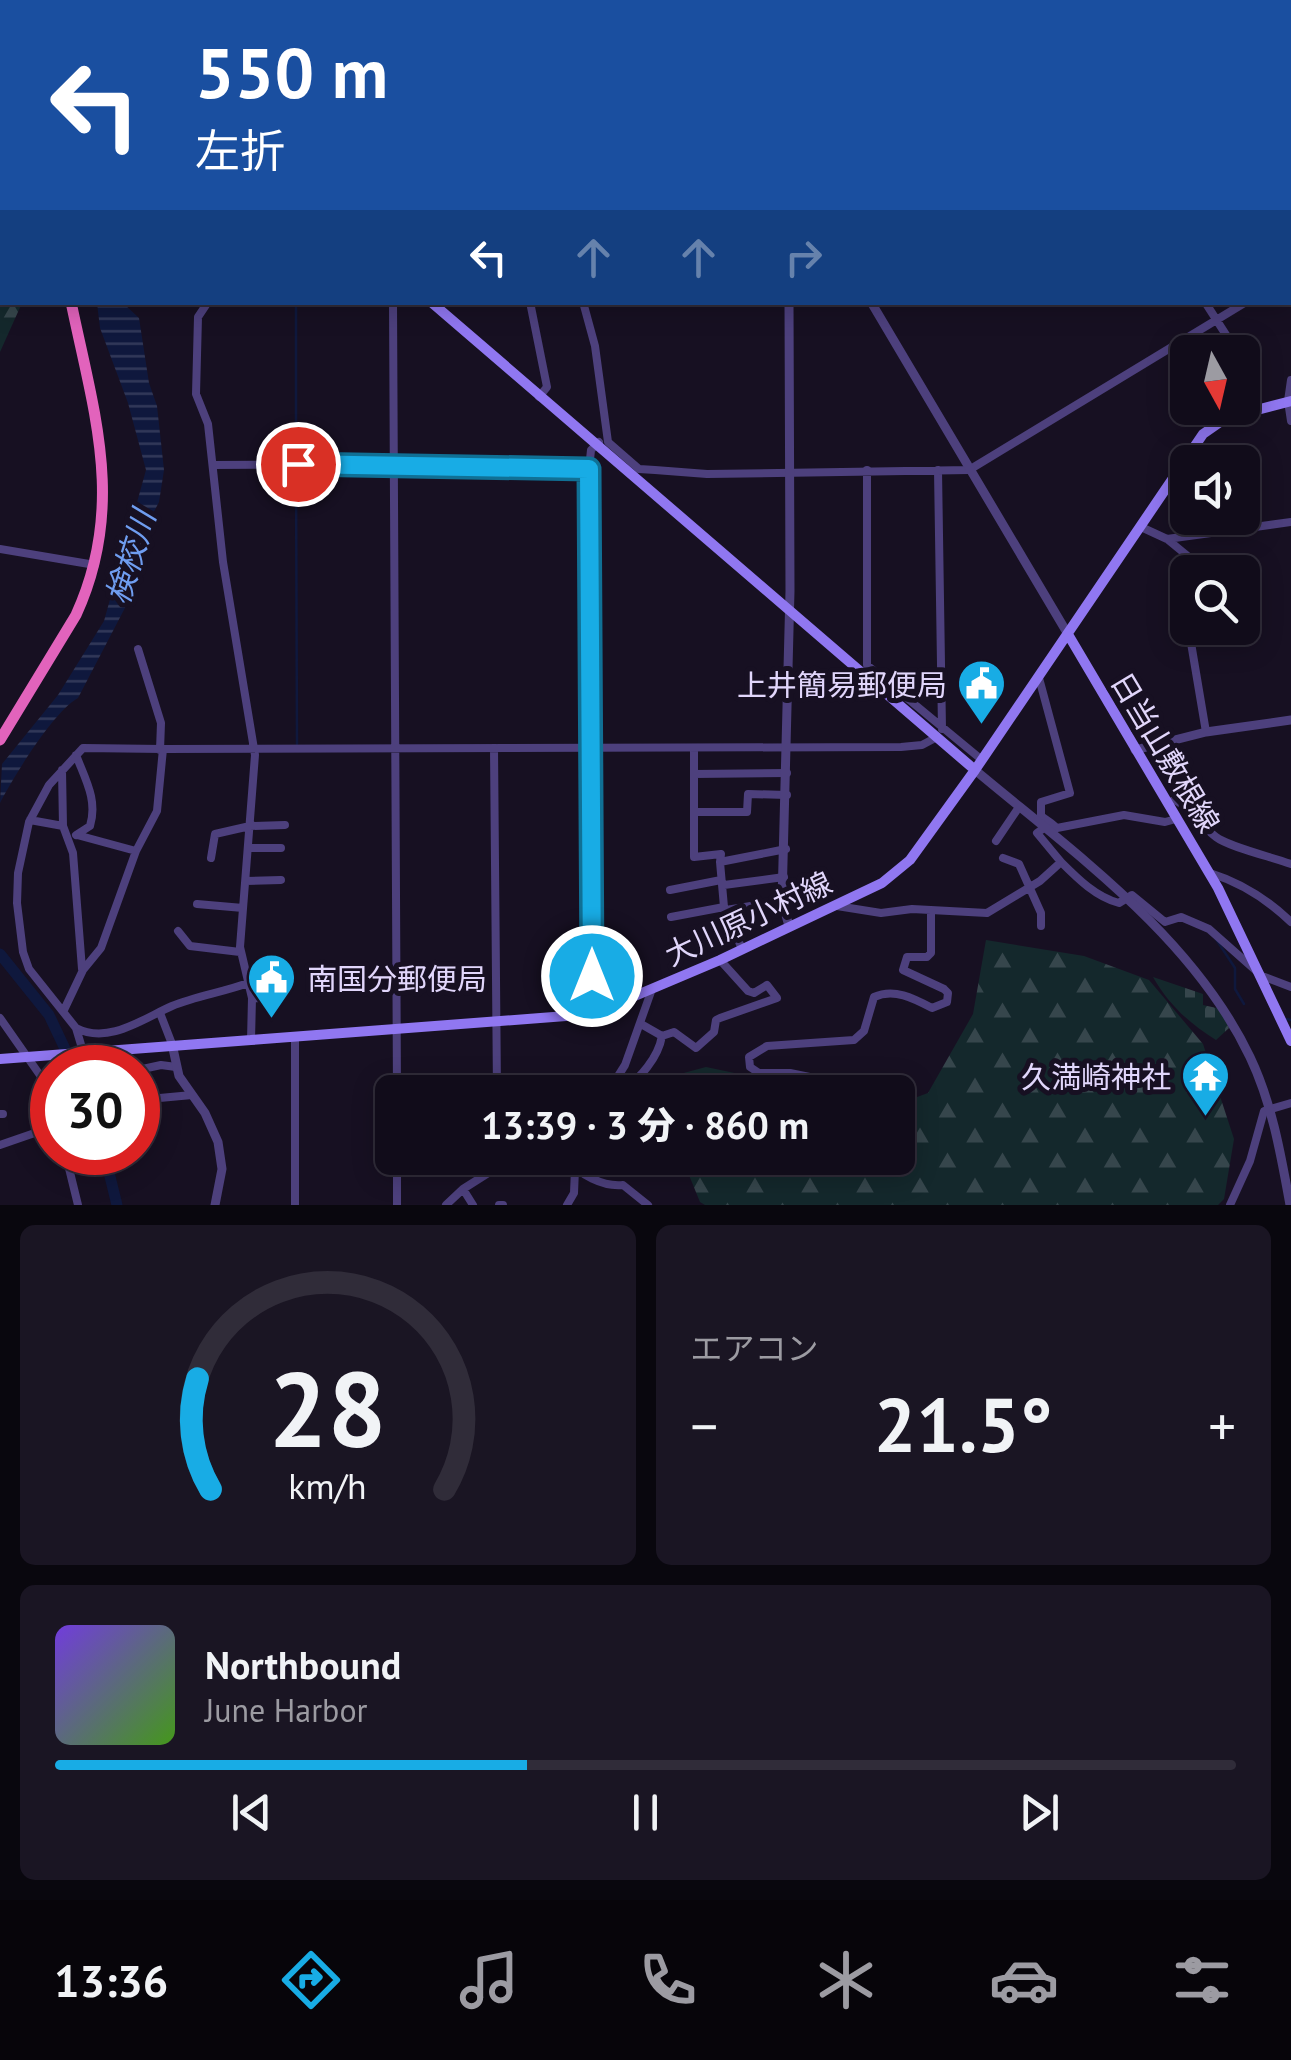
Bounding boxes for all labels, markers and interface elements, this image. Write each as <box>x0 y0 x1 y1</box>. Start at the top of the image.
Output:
text: 550 m <box>195 27 388 117</box>
icon: left <box>30 40 160 170</box>
text: 左折 <box>195 121 285 179</box>
icon: left <box>461 230 516 285</box>
icon: ahead <box>566 230 621 285</box>
icon: ahead <box>671 230 726 285</box>
icon: right <box>776 230 831 285</box>
north arrow <box>1170 335 1260 425</box>
map controls <box>1170 335 1260 645</box>
pin <box>256 422 341 507</box>
icon: arrive <box>271 437 326 492</box>
button: sound <box>1170 445 1260 535</box>
water label: 検校川 <box>96 502 165 609</box>
button: search <box>1170 555 1260 645</box>
public building icon: 上井簡易郵便局 <box>956 658 1008 726</box>
place label: 上井簡易郵便局 <box>737 665 947 704</box>
street label: 日当山敷根線 <box>1103 665 1229 839</box>
street label: 大川原小村線 <box>658 862 838 974</box>
position arrow <box>540 924 644 1028</box>
public building icon: 南国分郵便局 <box>246 952 298 1020</box>
place label: 南国分郵便局 <box>307 959 487 998</box>
speed limit sign: 30 <box>30 1045 160 1175</box>
temple icon: 久満崎神社 <box>1180 1050 1232 1118</box>
place label: 久満崎神社 <box>1021 1057 1171 1096</box>
text: 13:39 · 3 分 · 860 m <box>481 1100 809 1149</box>
text: エアコン <box>691 1327 819 1369</box>
text: 28 <box>269 1341 387 1476</box>
text: 21.5° <box>874 1376 1053 1473</box>
text: − <box>691 1390 718 1461</box>
text: + <box>1208 1390 1236 1461</box>
text: km/h <box>289 1463 367 1509</box>
text: Northbound <box>205 1640 401 1689</box>
text: June Harbor <box>205 1689 367 1731</box>
icon: previous <box>224 1785 279 1840</box>
icon: pause <box>618 1785 673 1840</box>
icon: next <box>1012 1785 1067 1840</box>
icon: directions <box>276 1945 346 2015</box>
icon: music <box>454 1945 524 2015</box>
icon: phone <box>633 1945 703 2015</box>
icon: climate <box>811 1945 881 2015</box>
icon: car <box>989 1945 1059 2015</box>
icon: filters <box>1167 1945 1237 2015</box>
text: 13:36 <box>54 1951 168 2009</box>

